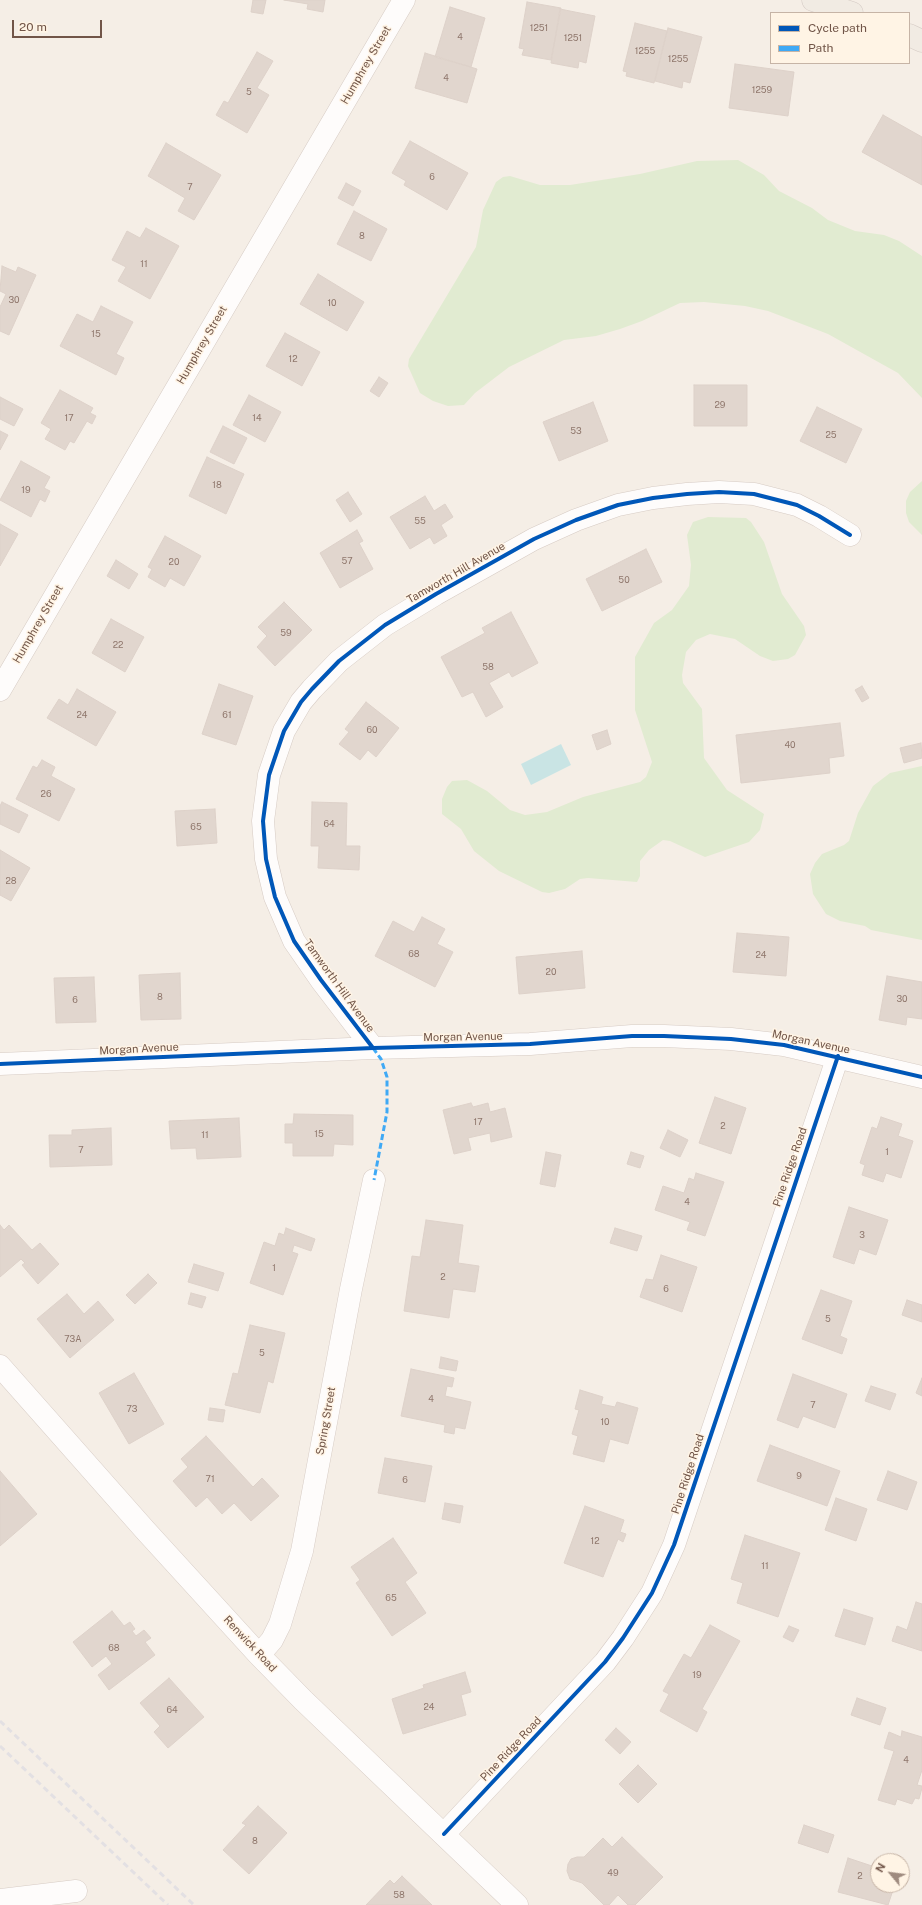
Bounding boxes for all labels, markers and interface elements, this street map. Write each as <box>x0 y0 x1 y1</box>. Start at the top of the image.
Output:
scale bar <box>14 12 104 38</box>
legend <box>770 12 910 64</box>
text: 20 m <box>19 20 47 34</box>
text: Cycle path <box>808 21 867 35</box>
street label: Humphrey Street <box>338 23 394 107</box>
house number: 1251 <box>530 23 548 33</box>
house number: 4 <box>457 32 463 42</box>
house number: 1251 <box>564 33 582 43</box>
text: Path <box>808 41 834 55</box>
house number: 1255 <box>635 46 655 56</box>
house number: 1255 <box>668 54 688 64</box>
house number: 4 <box>443 73 449 83</box>
house number: 1259 <box>752 85 772 95</box>
house number: 5 <box>246 87 252 97</box>
house number: 6 <box>429 172 435 182</box>
house number: 7 <box>187 182 193 192</box>
house number: 8 <box>359 231 365 241</box>
house number: 11 <box>140 259 148 269</box>
house number: 30 <box>8 295 20 305</box>
house number: 10 <box>327 298 337 308</box>
street label: Humphrey Street <box>174 303 230 387</box>
house number: 15 <box>91 329 101 339</box>
house number: 12 <box>288 354 298 364</box>
house number: 29 <box>715 400 725 410</box>
house number: 17 <box>64 413 74 423</box>
house number: 14 <box>252 413 262 423</box>
house number: 53 <box>570 426 582 436</box>
house number: 25 <box>825 430 837 440</box>
house number: 18 <box>212 480 222 490</box>
house number: 19 <box>21 485 31 495</box>
house number: 55 <box>414 516 426 526</box>
street label: Tamworth Hill Avenue <box>404 539 508 607</box>
house number: 57 <box>341 556 353 566</box>
house number: 20 <box>169 557 179 567</box>
house number: 50 <box>618 575 630 585</box>
street label: Humphrey Street <box>10 582 66 666</box>
house number: 59 <box>280 628 292 638</box>
house number: 22 <box>113 640 123 650</box>
house number: 58 <box>482 662 494 672</box>
house number: 24 <box>76 710 88 720</box>
house number: 61 <box>222 710 232 720</box>
house number: 60 <box>366 725 378 735</box>
house number: 40 <box>784 740 796 750</box>
house number: 26 <box>41 789 51 799</box>
house number: 64 <box>323 819 335 829</box>
house number: 65 <box>190 822 202 832</box>
house number: 28 <box>5 876 17 886</box>
street label: Tamworth Hill Avenue <box>301 937 377 1035</box>
house number: 68 <box>408 949 420 959</box>
house number: 24 <box>755 950 767 960</box>
house number: 20 <box>546 967 556 977</box>
house number: 8 <box>157 992 163 1002</box>
house number: 30 <box>896 994 908 1004</box>
house number: 6 <box>72 995 78 1005</box>
street label: Morgan Avenue <box>771 1027 851 1057</box>
street label: Morgan Avenue <box>423 1030 503 1044</box>
street label: Morgan Avenue <box>99 1040 179 1058</box>
house number: 17 <box>473 1117 483 1127</box>
house number: 2 <box>720 1121 726 1131</box>
street label: Pine Ridge Road <box>770 1125 810 1209</box>
house number: 15 <box>314 1129 324 1139</box>
house number: 11 <box>201 1130 209 1140</box>
house number: 7 <box>78 1145 84 1155</box>
house number: 1 <box>885 1147 889 1157</box>
house number: 4 <box>684 1197 690 1207</box>
house number: 3 <box>859 1230 865 1240</box>
house number: 1 <box>272 1263 276 1273</box>
house number: 2 <box>440 1272 446 1282</box>
house number: 6 <box>663 1284 669 1294</box>
house number: 5 <box>825 1314 831 1324</box>
house number: 73A <box>64 1334 82 1344</box>
house number: 5 <box>259 1348 265 1358</box>
street label: Spring Street <box>314 1386 338 1456</box>
house number: 4 <box>428 1394 434 1404</box>
house number: 7 <box>810 1400 816 1410</box>
house number: 73 <box>127 1404 137 1414</box>
house number: 10 <box>600 1417 610 1427</box>
street label: Pine Ridge Road <box>669 1432 707 1516</box>
house number: 9 <box>796 1471 802 1481</box>
house number: 71 <box>205 1474 215 1484</box>
house number: 6 <box>402 1475 408 1485</box>
house number: 12 <box>590 1536 600 1546</box>
house number: 11 <box>761 1561 769 1571</box>
house number: 65 <box>385 1593 397 1603</box>
street label: Renwick Road <box>221 1613 279 1675</box>
house number: 68 <box>108 1643 120 1653</box>
house number: 19 <box>692 1670 702 1680</box>
house number: 24 <box>423 1702 435 1712</box>
house number: 64 <box>166 1705 178 1715</box>
street label: Pine Ridge Road <box>478 1714 544 1784</box>
house number: 4 <box>903 1755 909 1765</box>
house number: 8 <box>252 1836 258 1846</box>
north arrow <box>870 1853 910 1893</box>
text: N <box>873 1861 888 1874</box>
house number: 49 <box>607 1868 619 1878</box>
house number: 2 <box>857 1871 863 1881</box>
house number: 58 <box>393 1890 405 1900</box>

